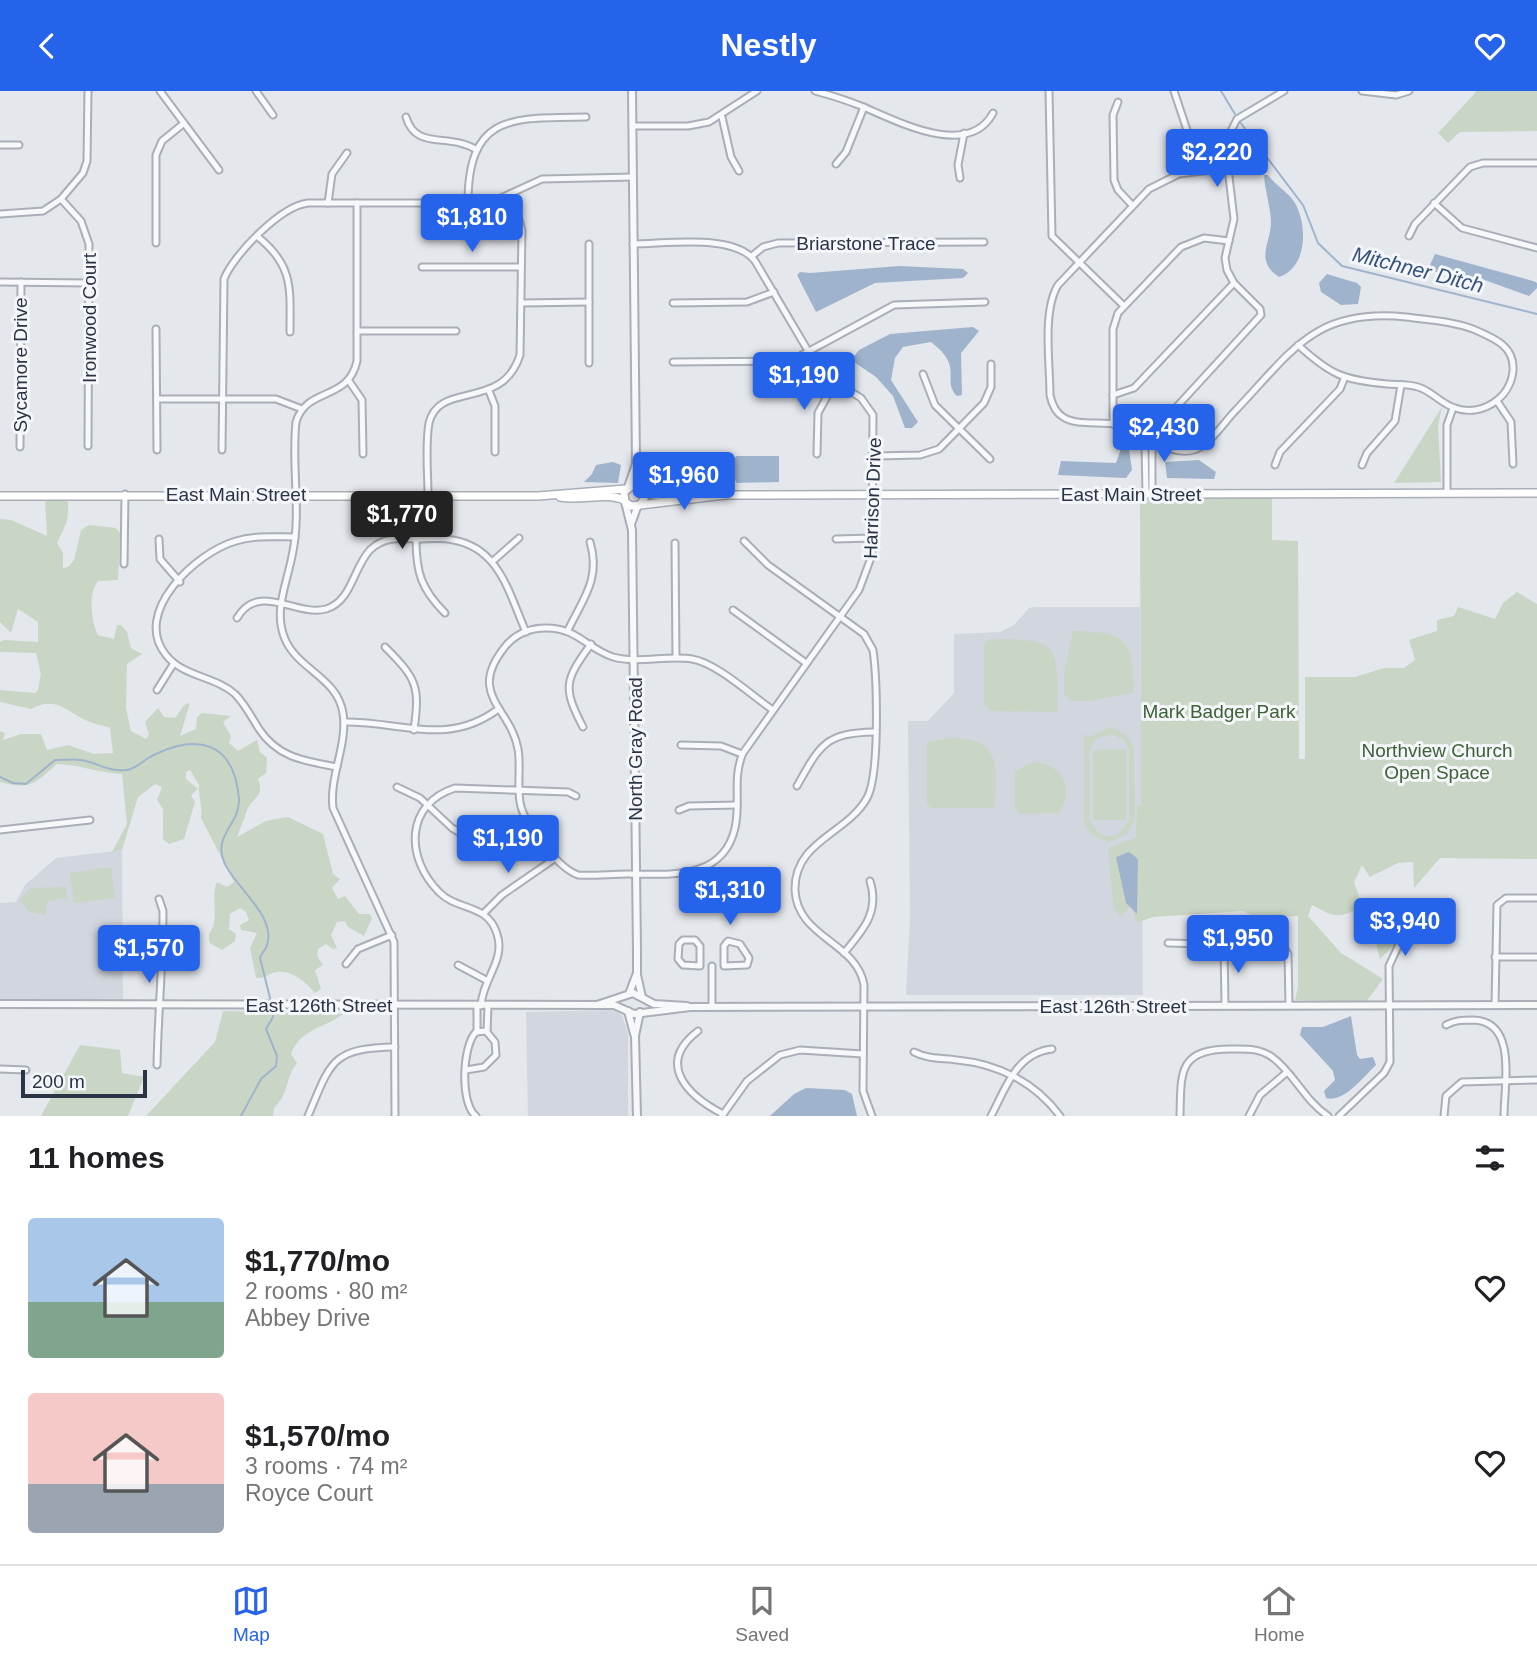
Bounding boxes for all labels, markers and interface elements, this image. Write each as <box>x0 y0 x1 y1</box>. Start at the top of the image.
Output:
icon: back <box>28 27 66 65</box>
text: Nestly <box>720 27 817 63</box>
icon: heart <box>1471 27 1509 65</box>
pin: $2,220 <box>1160 129 1274 189</box>
text: $2,220 <box>1182 139 1252 165</box>
pin: $1,810 <box>415 195 529 254</box>
text: $1,810 <box>437 204 507 230</box>
street label: Briarstone Trace <box>796 233 936 254</box>
water label: Mitchner Ditch <box>1350 242 1486 297</box>
street label: Ironwood Court <box>79 252 100 383</box>
street label: Sycamore Drive <box>10 297 31 433</box>
pin: $1,190 <box>747 353 861 412</box>
text: $1,190 <box>769 362 839 388</box>
pin: $2,430 <box>1107 405 1221 464</box>
text: $2,430 <box>1129 414 1199 440</box>
street label: Harrison Drive <box>860 437 885 559</box>
pin: $1,960 <box>627 453 741 512</box>
text: $1,960 <box>649 462 719 488</box>
street label: East Main Street <box>166 484 307 505</box>
street label: East Main Street <box>1061 484 1202 505</box>
pin: $1,770 <box>345 491 459 551</box>
text: $1,770 <box>367 501 437 527</box>
street label: North Gray Road <box>625 677 646 821</box>
park label: Mark Badger Park <box>1142 701 1296 722</box>
park label: Northview Church Open Space <box>1362 740 1513 783</box>
pin: $1,190 <box>451 815 565 875</box>
text: $1,190 <box>473 825 543 851</box>
pin: $1,310 <box>673 867 787 927</box>
text: $1,310 <box>695 877 765 903</box>
pin: $3,940 <box>1348 899 1462 958</box>
text: $3,940 <box>1370 908 1440 934</box>
pin: $1,950 <box>1181 915 1295 975</box>
pin: $1,570 <box>92 925 206 985</box>
text: $1,950 <box>1203 925 1273 951</box>
text: $1,570 <box>114 935 184 961</box>
street label: East 126th Street <box>246 995 393 1016</box>
street label: East 126th Street <box>1040 996 1187 1017</box>
scale bar <box>21 1067 147 1099</box>
text: 200 m <box>32 1071 85 1092</box>
icon: filters <box>1471 1139 1509 1177</box>
text: 11 homes <box>28 1141 165 1174</box>
text: $1,770/mo <box>245 1244 390 1277</box>
icon: home <box>84 1246 168 1330</box>
icon: heart <box>1471 1269 1509 1307</box>
text: 2 rooms · 80 m² <box>245 1278 407 1304</box>
text: Abbey Drive <box>245 1305 370 1331</box>
text: $1,570/mo <box>245 1419 390 1452</box>
icon: home <box>84 1421 168 1505</box>
icon: heart <box>1471 1444 1509 1482</box>
text: 3 rooms · 74 m² <box>245 1453 407 1479</box>
text: Royce Court <box>245 1480 373 1506</box>
tab: Map <box>232 1582 270 1646</box>
tab: Saved <box>735 1582 789 1646</box>
tab: Home <box>1254 1582 1305 1646</box>

